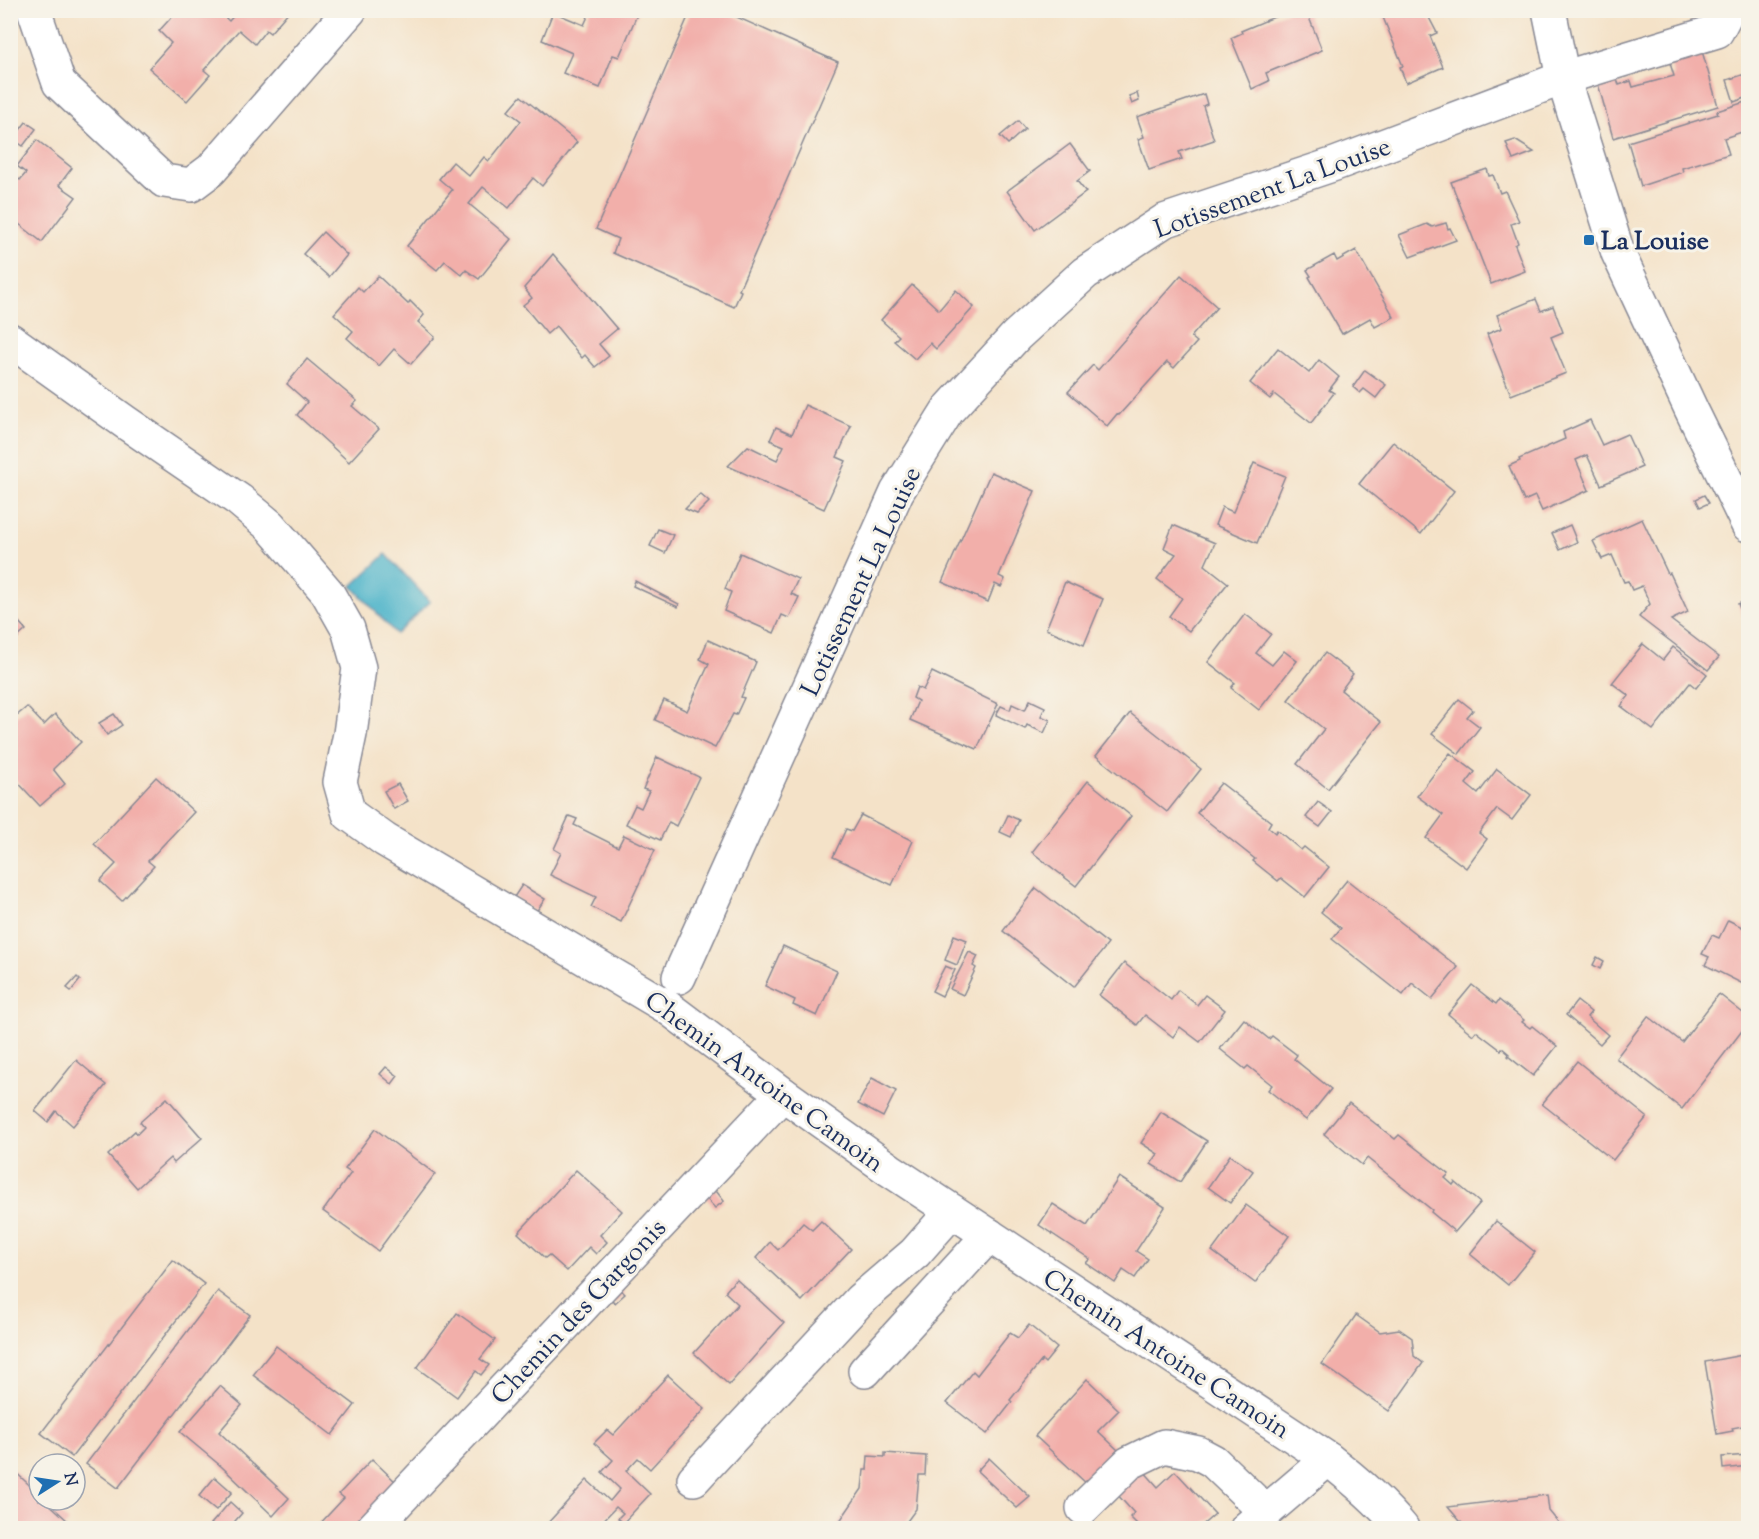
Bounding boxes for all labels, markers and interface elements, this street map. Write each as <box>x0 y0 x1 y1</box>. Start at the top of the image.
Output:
street label: Lotissement La Louise <box>1149 129 1396 249</box>
place label: La Louise <box>1601 224 1709 261</box>
marker: La Louise <box>1582 233 1596 247</box>
street label: Lotissement La Louise <box>793 461 932 703</box>
street label: Chemin Antoine Camoin <box>636 983 891 1183</box>
street label: Chemin des Gargonis <box>484 1211 676 1414</box>
street label: Chemin Antoine Camoin <box>1035 1261 1297 1449</box>
north arrow <box>27 1452 87 1512</box>
text: N <box>57 1471 82 1488</box>

